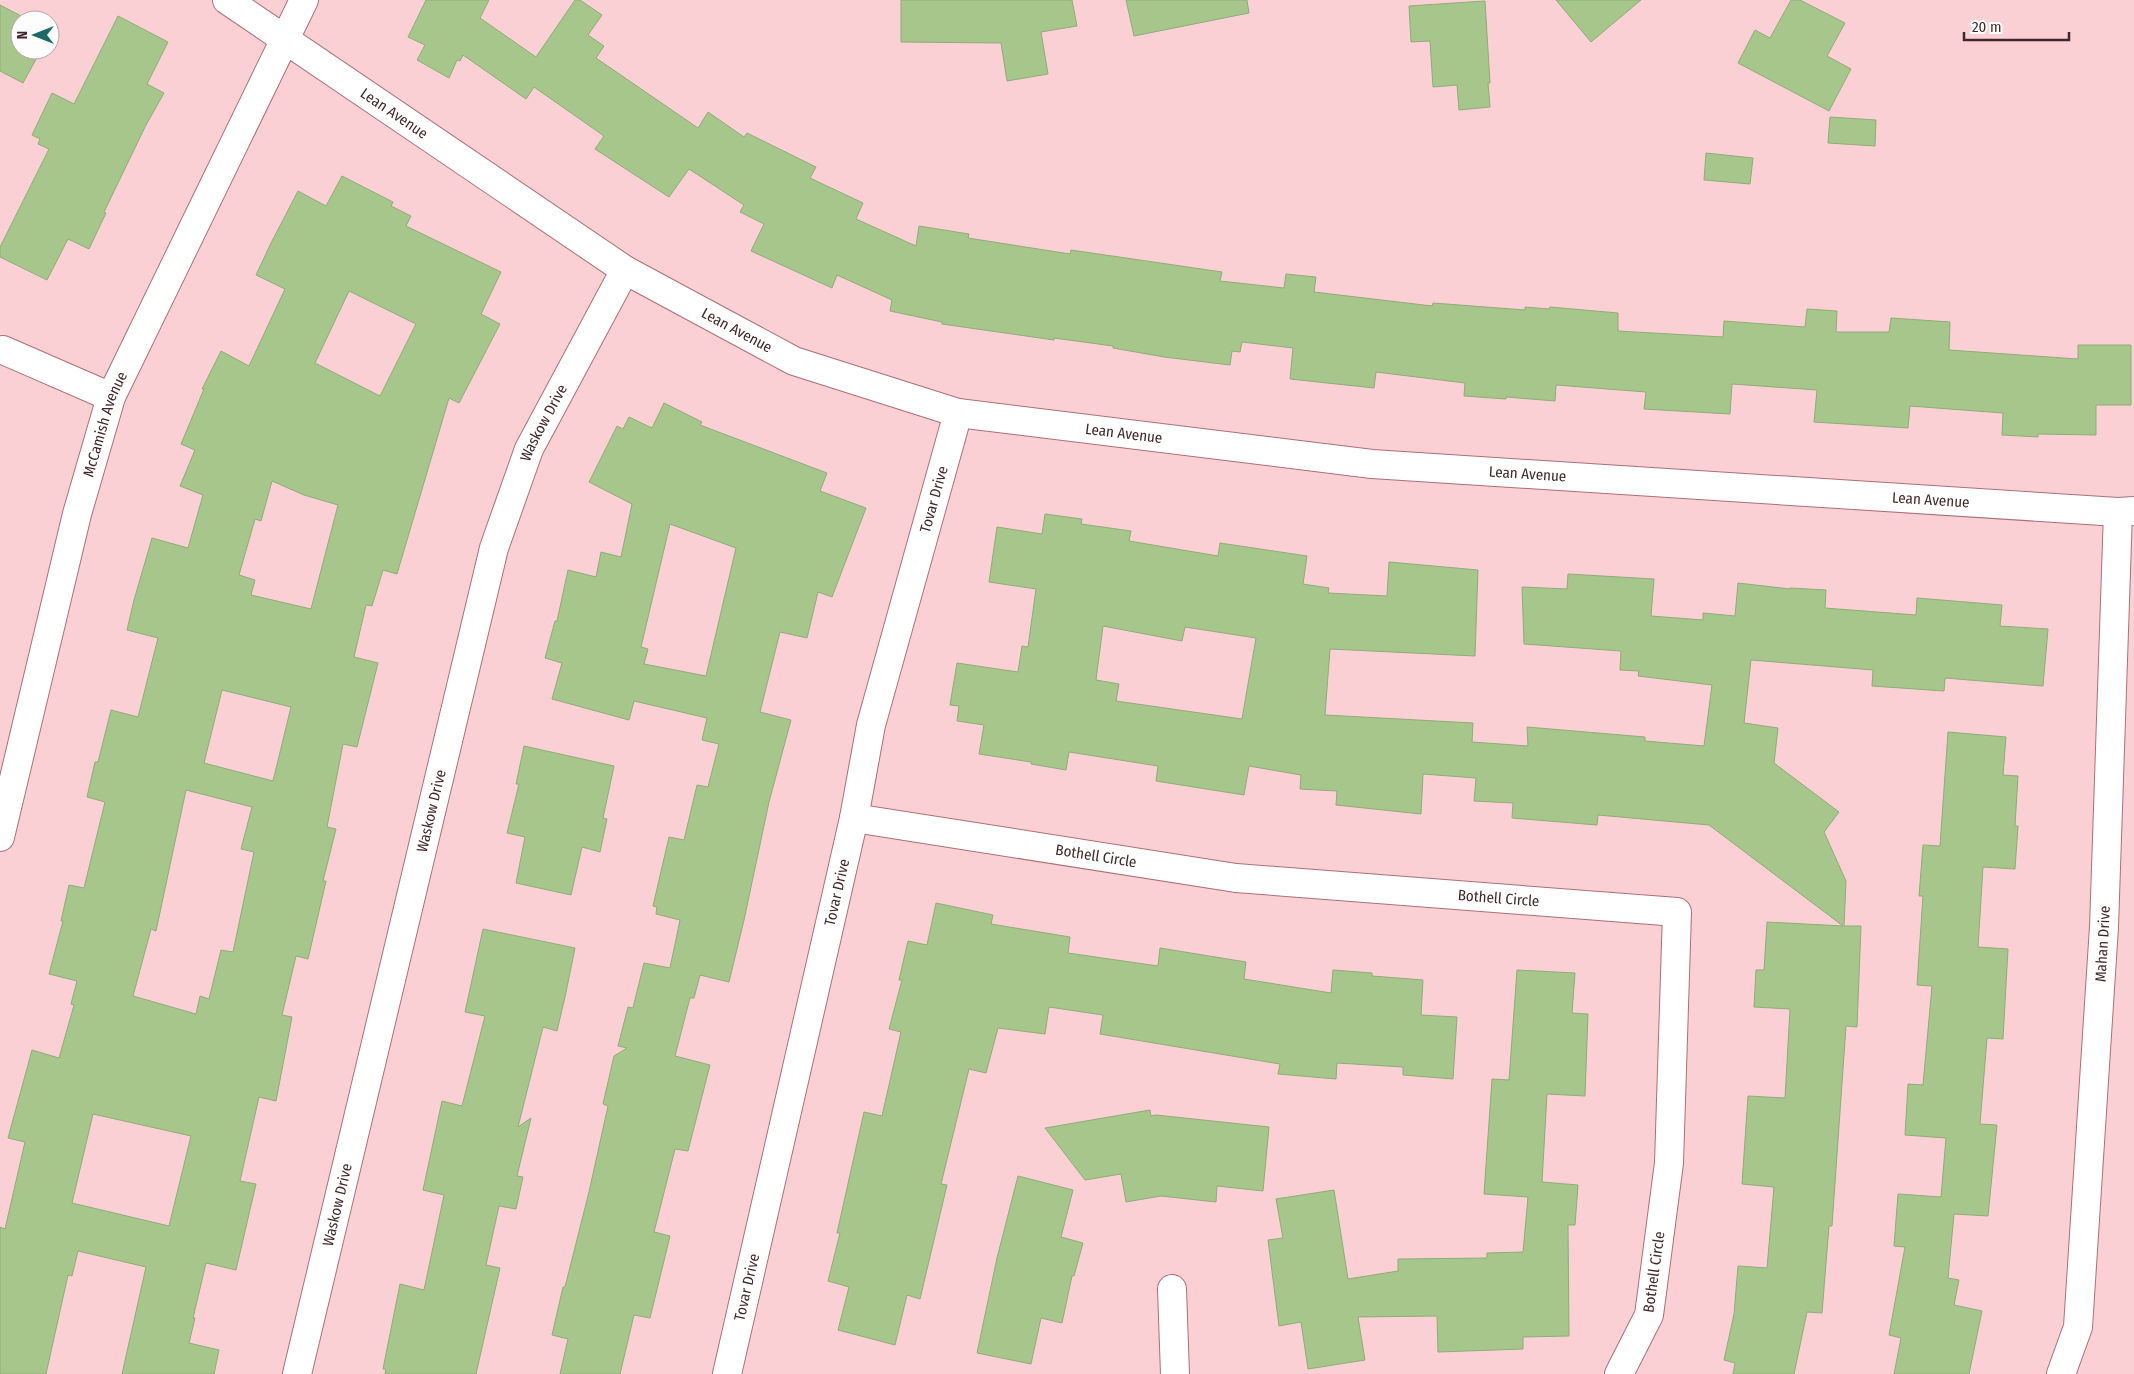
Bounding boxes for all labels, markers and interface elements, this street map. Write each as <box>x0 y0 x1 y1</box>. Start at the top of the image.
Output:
north arrow <box>10 10 60 60</box>
scale bar <box>1964 10 2069 42</box>
text: 20 m <box>1972 18 2002 36</box>
text: N <box>14 31 31 39</box>
street label: Lean Avenue <box>357 84 431 143</box>
street label: Lean Avenue <box>698 304 775 357</box>
street label: McCamish Avenue <box>79 369 131 479</box>
street label: Waskow Drive <box>516 381 571 464</box>
street label: Lean Avenue <box>1084 420 1163 447</box>
street label: Lean Avenue <box>1488 463 1567 485</box>
street label: Tovar Drive <box>916 464 952 535</box>
street label: Lean Avenue <box>1892 488 1970 511</box>
street label: Waskow Drive <box>413 768 450 854</box>
street label: Bothell Circle <box>1054 841 1138 871</box>
street label: Tovar Drive <box>821 857 853 928</box>
street label: Bothell Circle <box>1457 886 1540 910</box>
street label: Mahan Drive <box>2091 905 2114 983</box>
street label: Waskow Drive <box>319 1162 356 1248</box>
street label: Bothell Circle <box>1639 1230 1669 1314</box>
street label: Tovar Drive <box>730 1252 763 1323</box>

